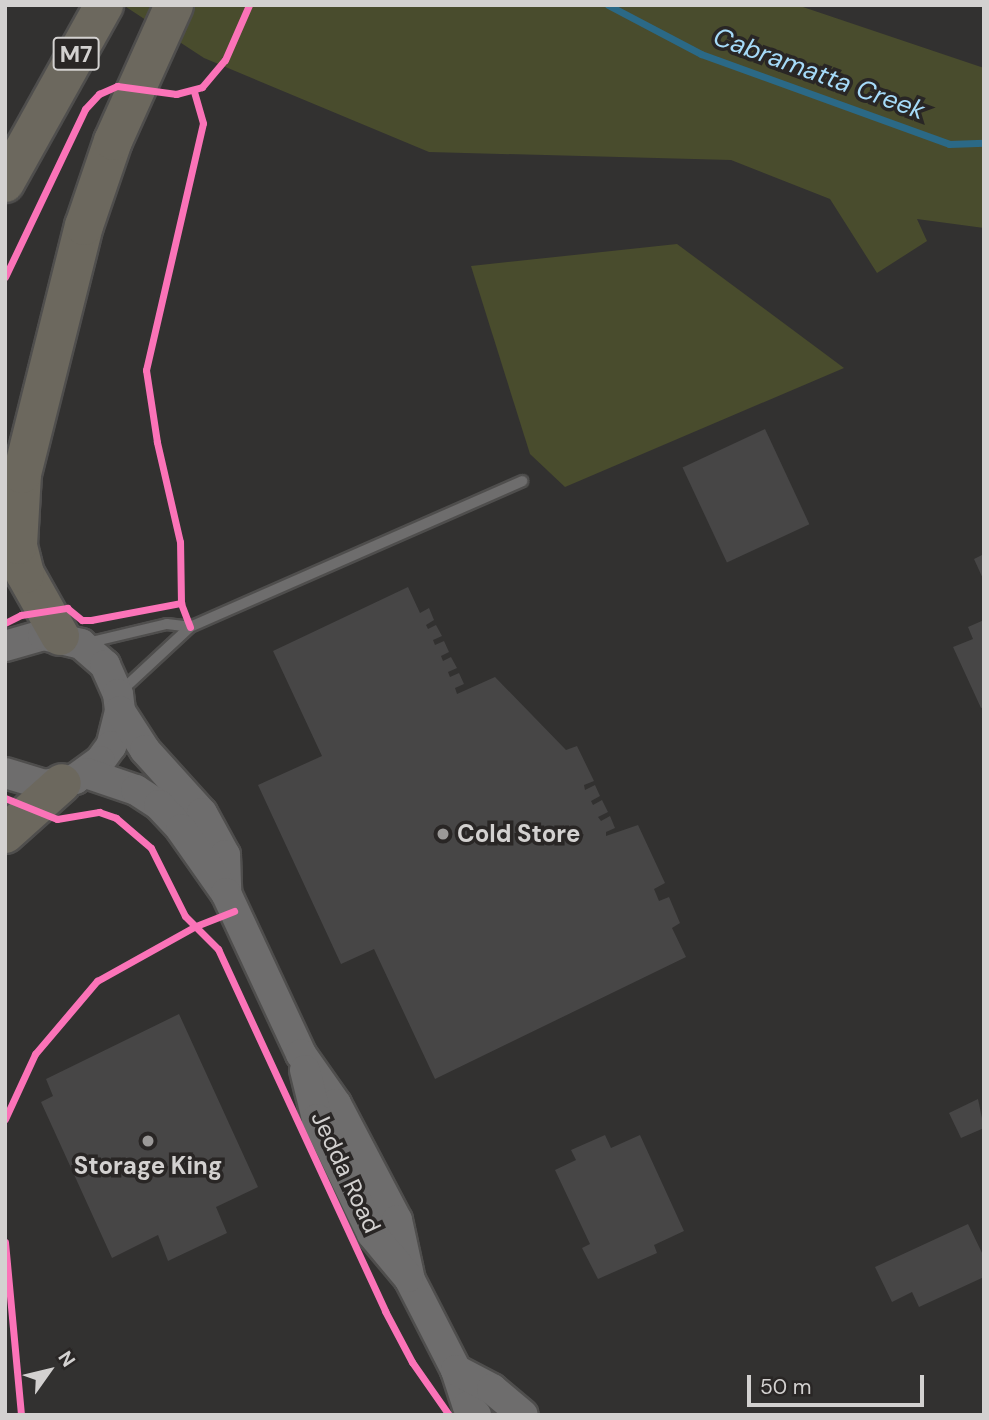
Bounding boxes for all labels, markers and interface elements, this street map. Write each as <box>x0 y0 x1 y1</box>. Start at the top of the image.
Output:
water label: Cabramatta Creek <box>709 21 929 127</box>
road number: M7 <box>52 34 100 74</box>
place label: Cold Store <box>457 820 580 848</box>
marker: Cold Store <box>435 826 451 842</box>
street label: Jedda Road <box>305 1107 387 1237</box>
marker: Storage King <box>140 1133 156 1149</box>
place label: Storage King <box>74 1152 222 1180</box>
north arrow <box>14 1336 84 1406</box>
text: N <box>53 1346 81 1372</box>
scale bar <box>751 1360 928 1404</box>
text: 50 m <box>760 1373 811 1401</box>

